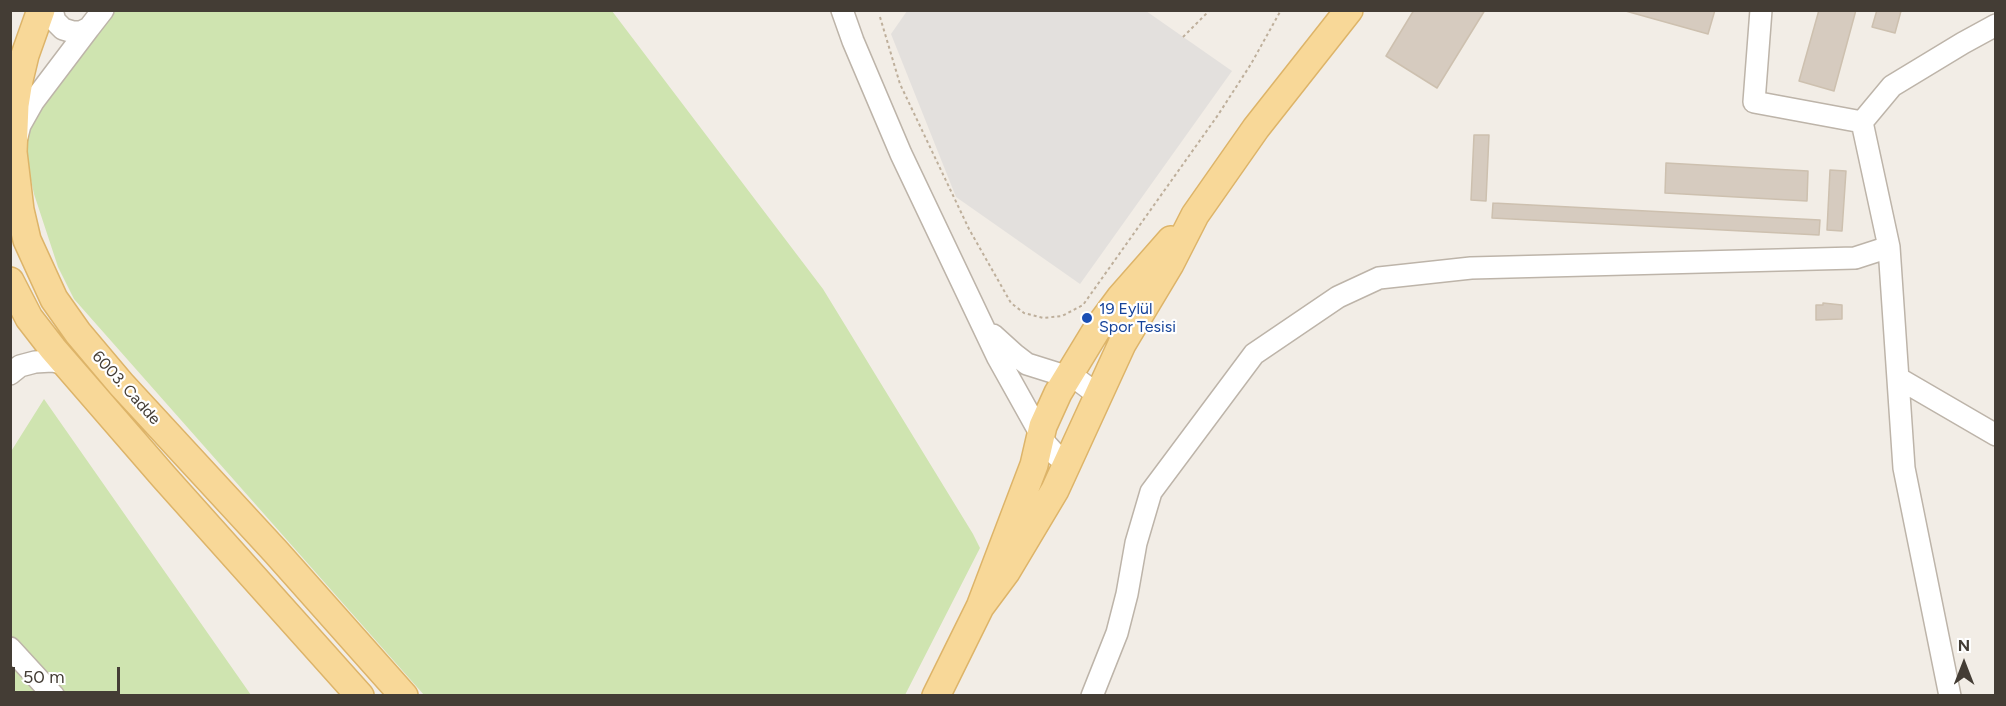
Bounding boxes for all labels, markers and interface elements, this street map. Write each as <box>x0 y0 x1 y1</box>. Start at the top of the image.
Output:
place label: 19 Eylül Spor Tesisi <box>1099 299 1176 337</box>
marker: 19 Eylül Spor Tesisi <box>1080 311 1094 325</box>
street label: 6003. Cadde <box>88 347 164 429</box>
north arrow <box>1934 634 1994 694</box>
text: N <box>1958 636 1970 655</box>
scale bar <box>15 655 123 693</box>
text: 50 m <box>23 666 65 688</box>

